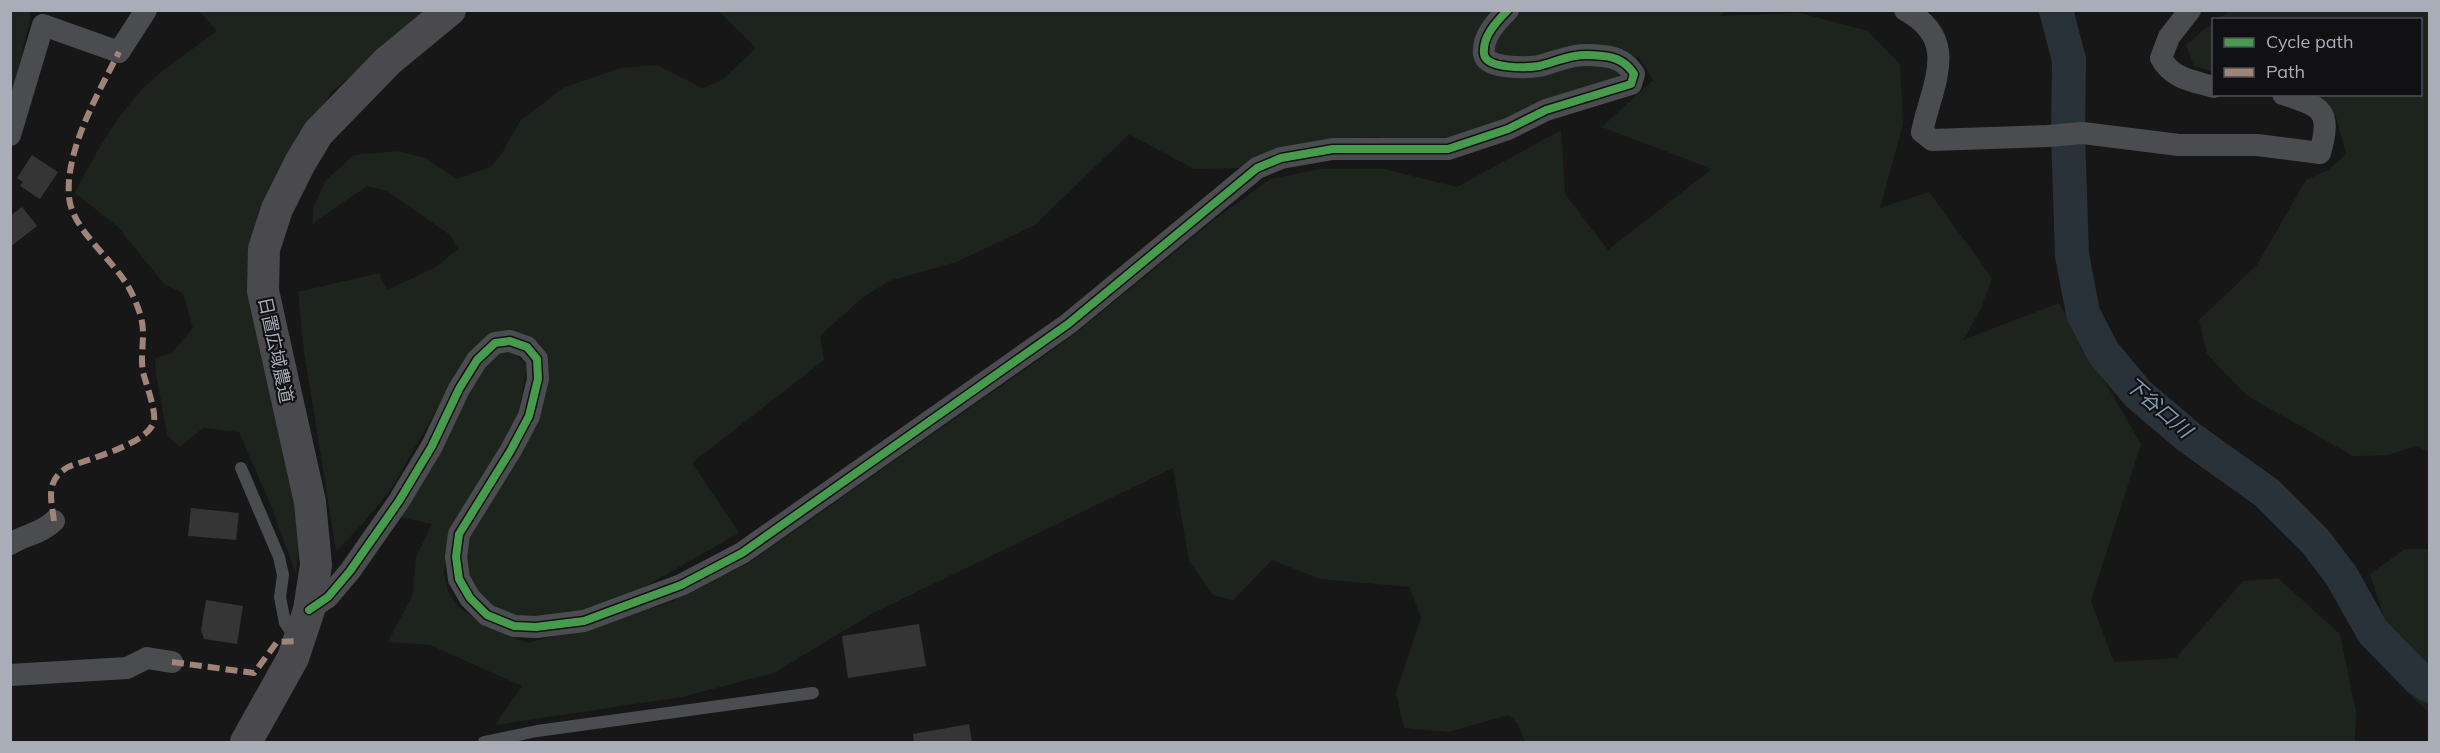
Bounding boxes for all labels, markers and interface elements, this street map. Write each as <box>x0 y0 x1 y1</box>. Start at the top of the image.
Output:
legend <box>2212 18 2422 96</box>
text: Cycle path <box>2266 30 2353 53</box>
text: Path <box>2266 60 2305 83</box>
street label: 日置広域農道 <box>254 295 298 405</box>
water label: 下谷口川 <box>2121 371 2199 444</box>

